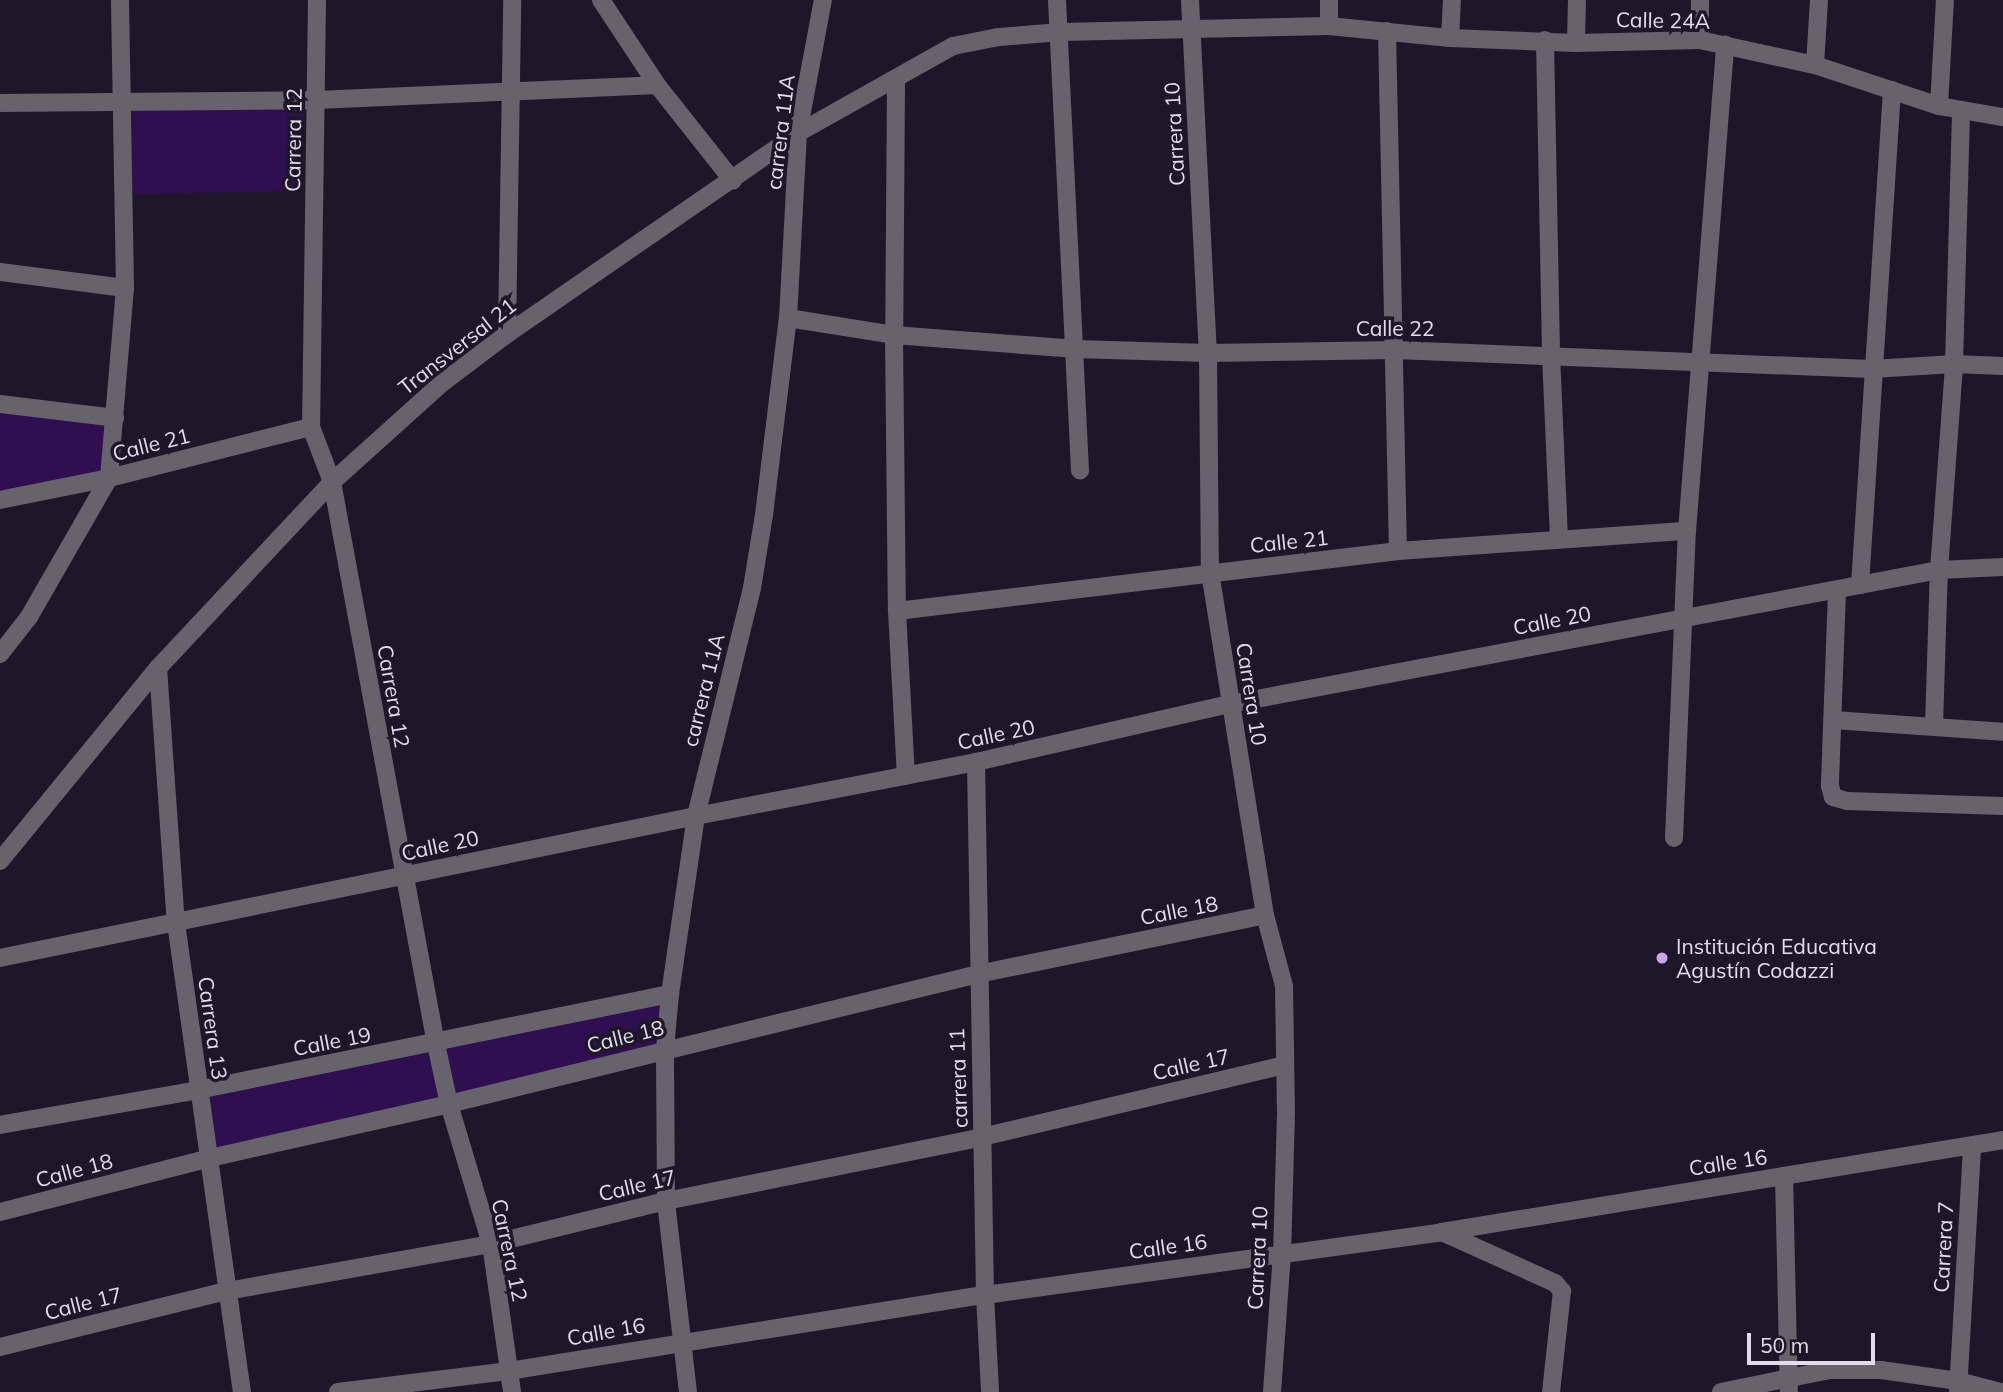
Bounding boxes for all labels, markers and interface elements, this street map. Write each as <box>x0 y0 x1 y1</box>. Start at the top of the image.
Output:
street label: Calle 24A <box>1616 7 1710 33</box>
street label: carrera 11A <box>760 73 800 191</box>
street label: Carrera 10 <box>1159 81 1189 187</box>
street label: Carrera 12 <box>279 88 307 192</box>
street label: Transversal 21 <box>393 292 521 400</box>
street label: Calle 22 <box>1356 315 1434 341</box>
street label: Calle 21 <box>110 422 192 466</box>
street label: Calle 21 <box>1249 524 1329 558</box>
street label: Calle 20 <box>1511 600 1593 640</box>
street label: carrera 11A <box>677 631 729 749</box>
street label: Carrera 10 <box>1231 641 1273 747</box>
street label: Carrera 12 <box>373 643 415 749</box>
street label: Calle 20 <box>955 713 1037 755</box>
street label: Calle 20 <box>399 824 481 866</box>
street label: Calle 18 <box>1138 890 1220 930</box>
place label: Institución Educativa Agustín Codazzi <box>1676 933 1877 983</box>
marker: Institución Educativa Agustín Codazzi <box>1654 950 1670 966</box>
street label: Carrera 13 <box>193 975 233 1081</box>
street label: Calle 18 <box>584 1014 666 1058</box>
street label: Calle 19 <box>291 1021 373 1061</box>
street label: carrera 11 <box>944 1027 972 1129</box>
street label: Calle 17 <box>1150 1043 1232 1085</box>
street label: Calle 16 <box>1687 1143 1769 1181</box>
street label: Calle 18 <box>33 1148 115 1192</box>
street label: Calle 17 <box>596 1164 678 1206</box>
street label: Carrera 12 <box>487 1197 533 1303</box>
street label: Carrera 7 <box>1928 1201 1958 1293</box>
street label: Carrera 10 <box>1242 1205 1272 1311</box>
street label: Calle 16 <box>1127 1228 1209 1264</box>
street label: Calle 17 <box>42 1281 124 1325</box>
street label: Calle 16 <box>565 1312 647 1350</box>
scale bar <box>1751 1318 1879 1362</box>
text: 50 m <box>1760 1332 1809 1358</box>

